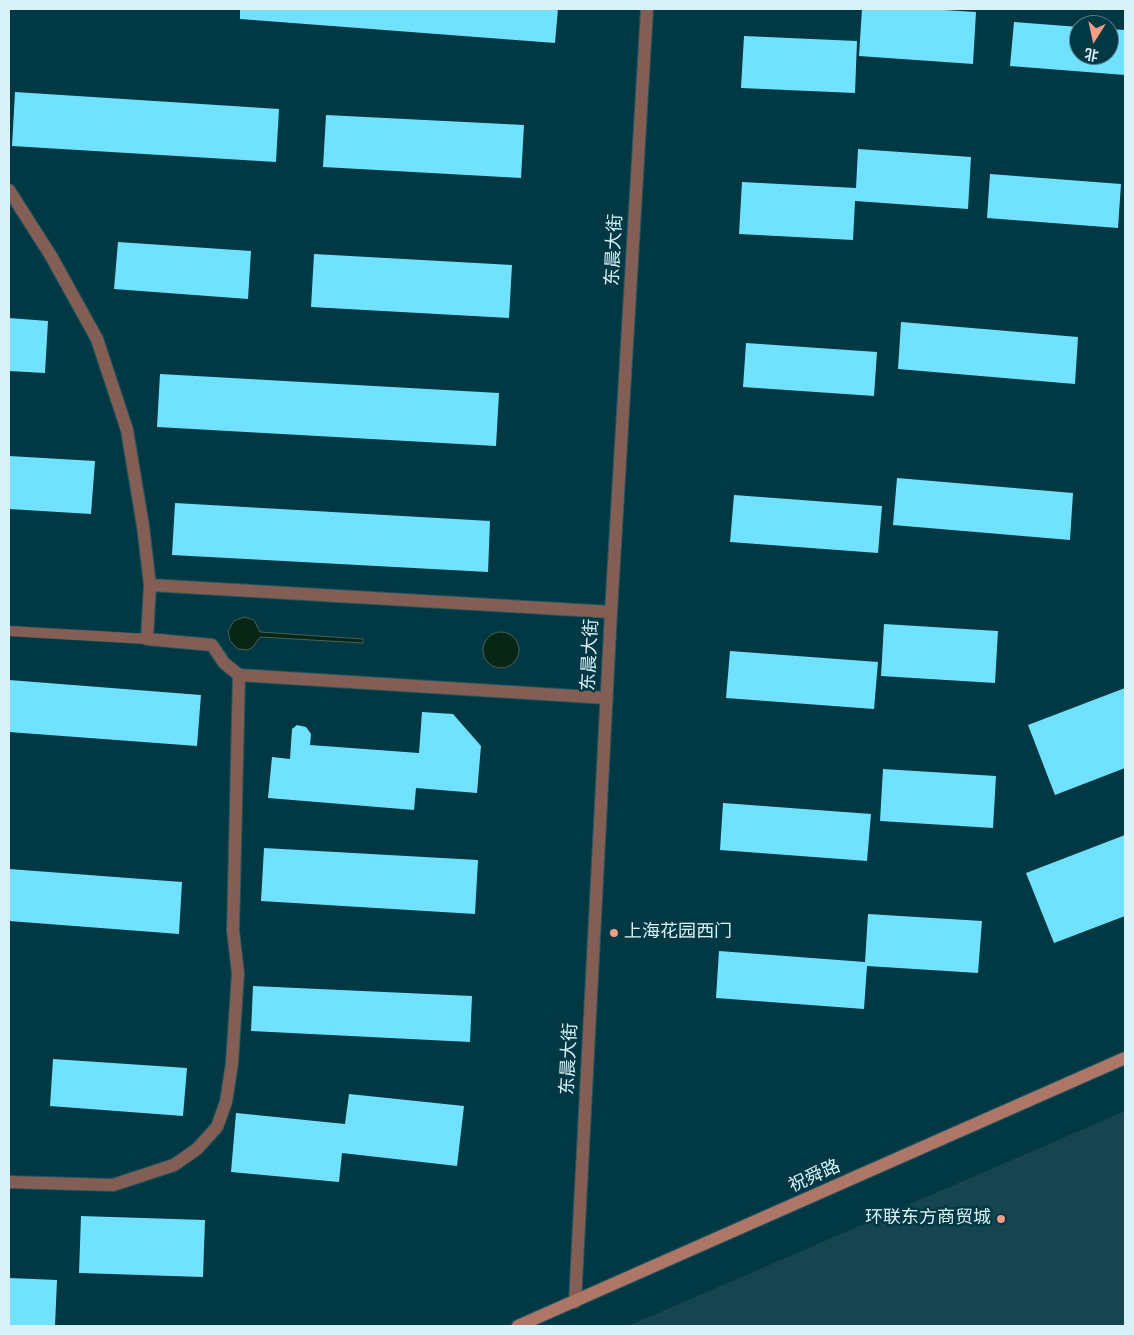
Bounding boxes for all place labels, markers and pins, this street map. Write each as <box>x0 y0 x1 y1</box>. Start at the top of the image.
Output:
place label: 上海花园西门 <box>624 922 732 944</box>
marker: 上海花园西门 <box>608 927 620 939</box>
place label: 环联东方商贸城 <box>865 1208 991 1230</box>
marker: 环联东方商贸城 <box>995 1213 1007 1225</box>

